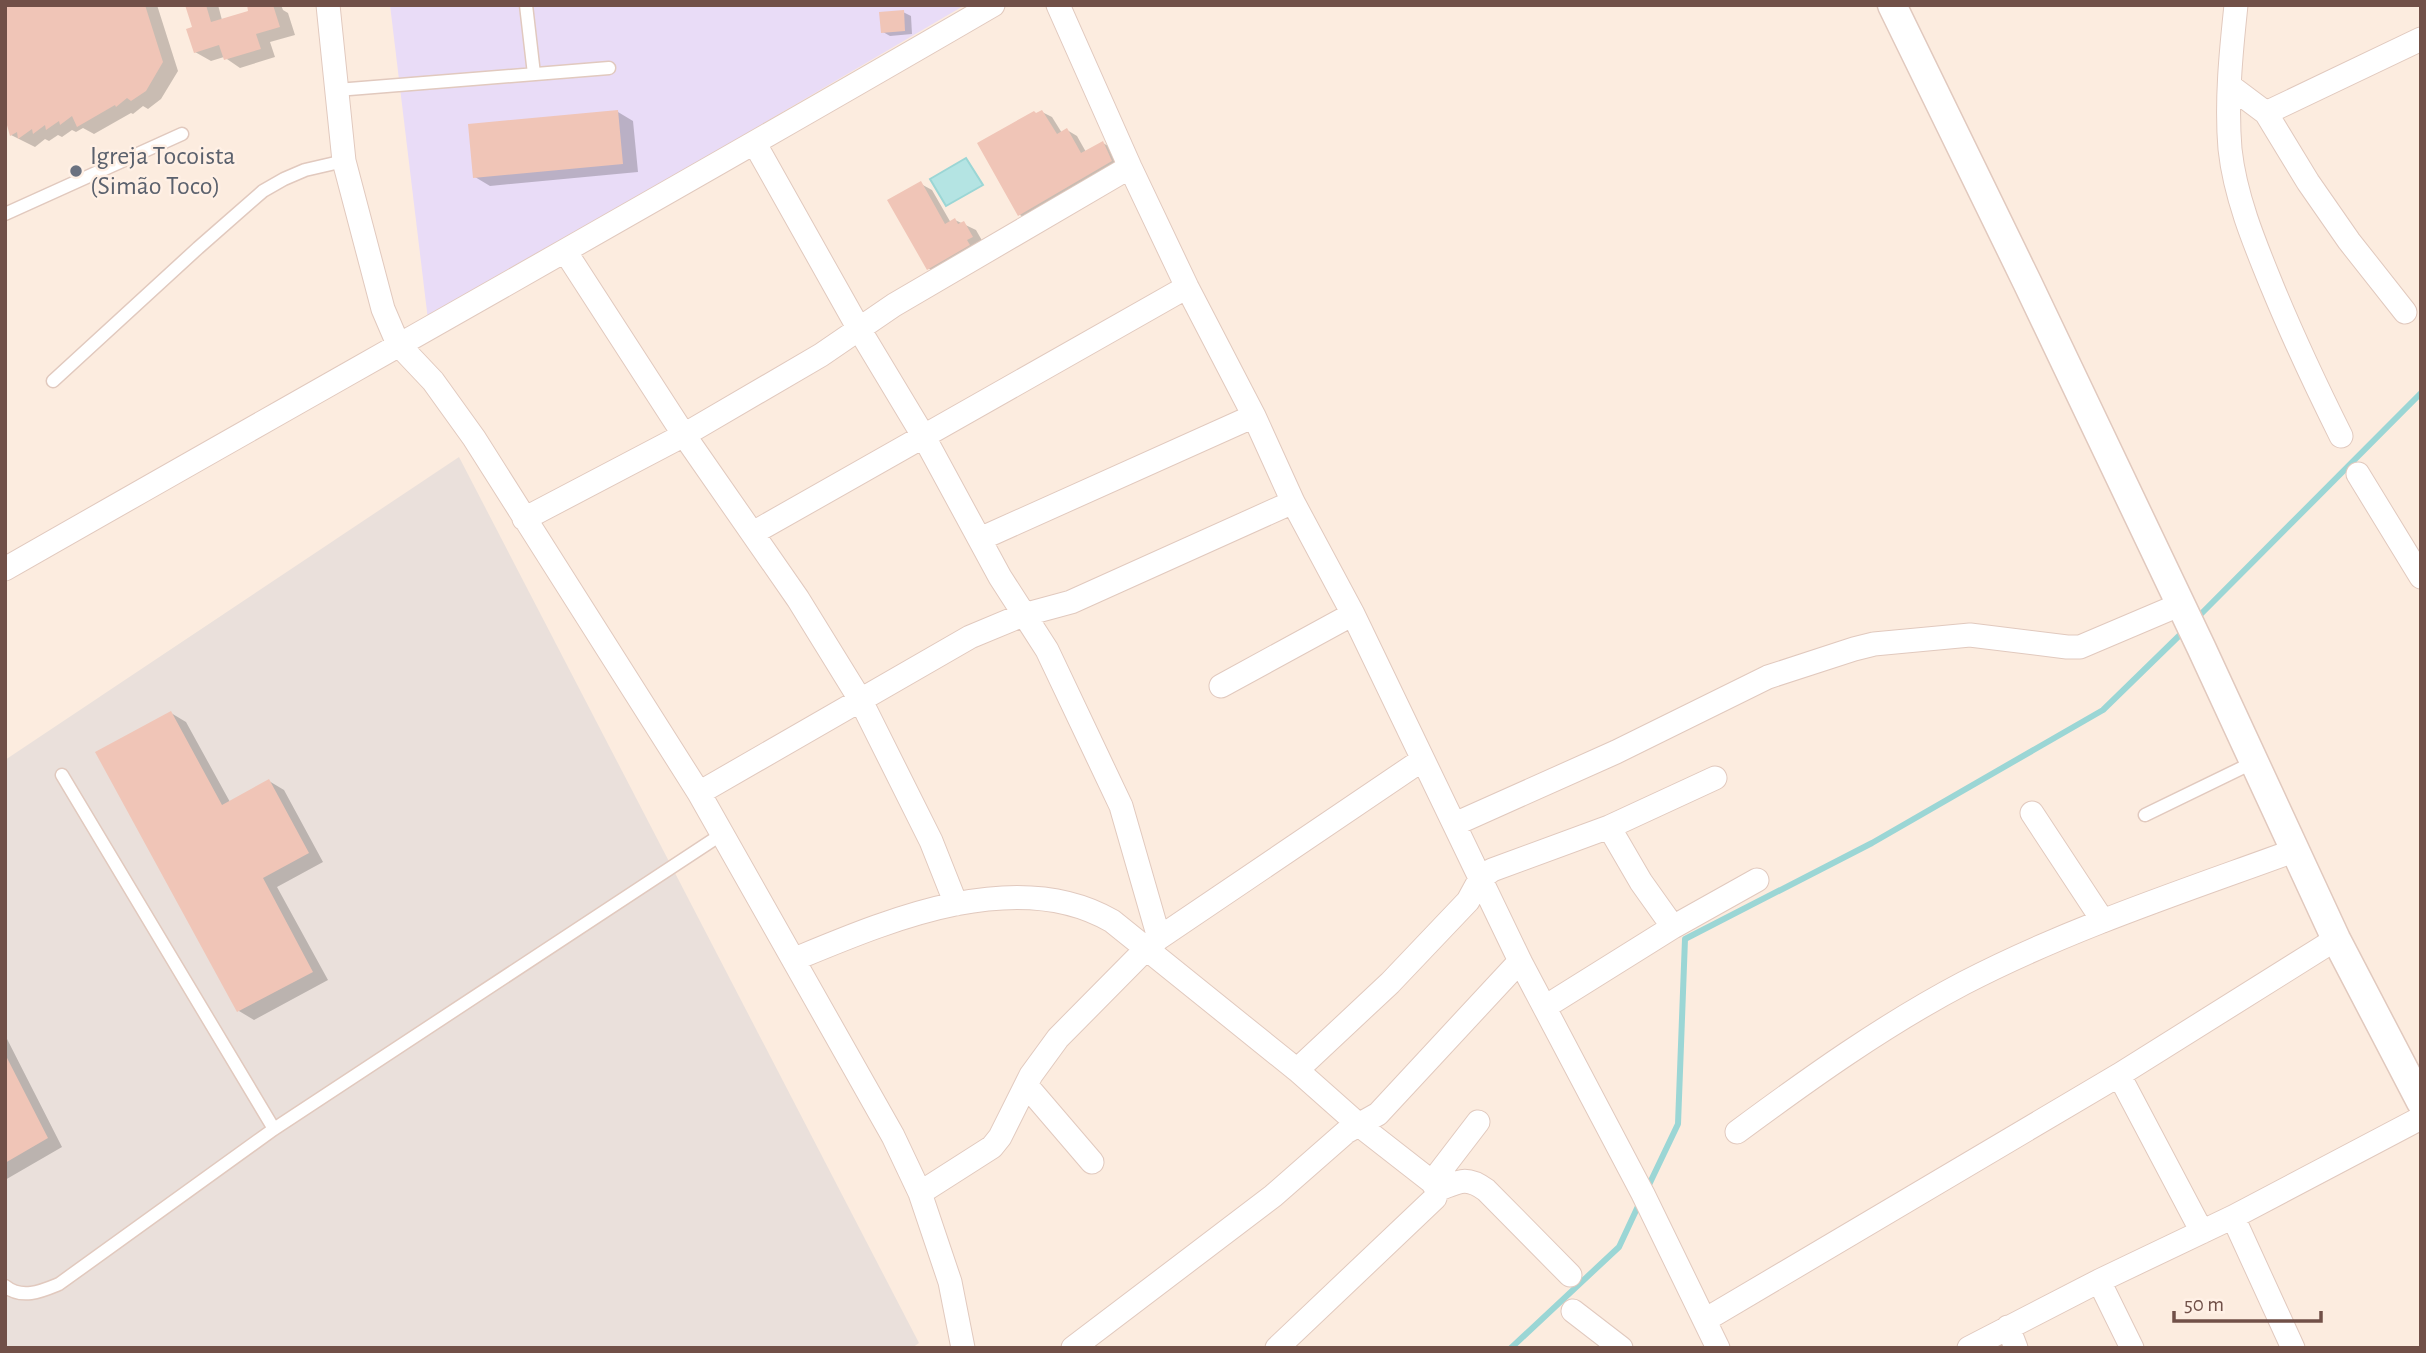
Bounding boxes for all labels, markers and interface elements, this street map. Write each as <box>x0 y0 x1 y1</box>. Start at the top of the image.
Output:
place label: Igreja Tocoista (Simão Toco) <box>90 143 235 199</box>
marker: Igreja Tocoista (Simão Toco) <box>68 163 84 179</box>
scale bar <box>2174 1280 2321 1324</box>
text: 50 m <box>2184 1294 2224 1315</box>

